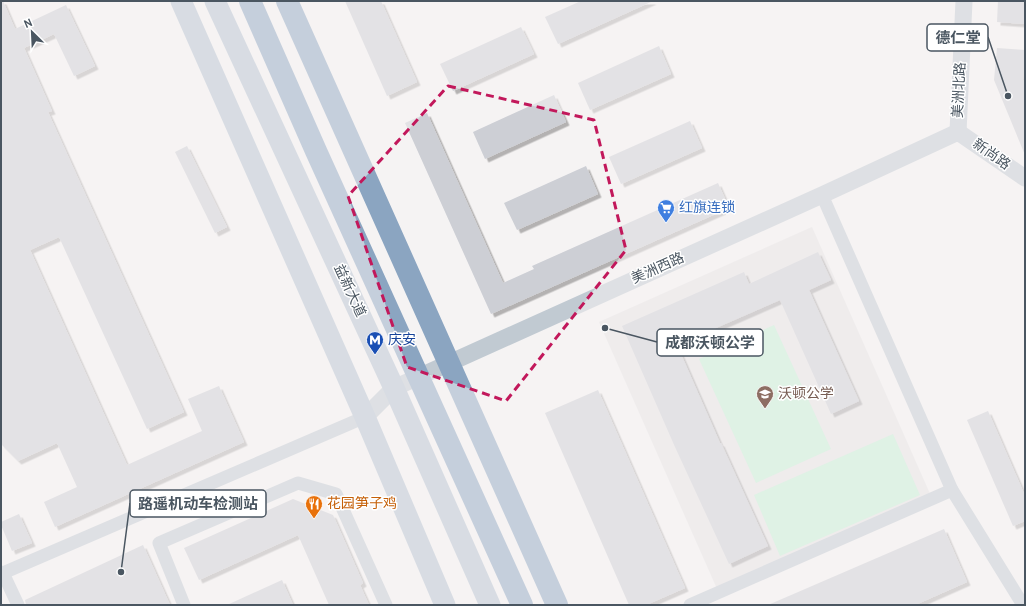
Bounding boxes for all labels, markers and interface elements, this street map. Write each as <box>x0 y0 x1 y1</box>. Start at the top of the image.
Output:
north arrow <box>12 12 52 52</box>
text: N <box>22 16 35 32</box>
callout: 德仁堂 <box>927 24 988 51</box>
text: 德仁堂 <box>935 29 981 49</box>
street label: 美洲北路 <box>949 62 970 118</box>
street label: 新尚路 <box>969 136 1013 174</box>
supermarket icon: 红旗连锁 <box>656 198 676 223</box>
place label: 红旗连锁 <box>679 200 735 217</box>
street label: 美洲西路 <box>629 249 687 288</box>
street label: 益新大道 <box>329 262 369 320</box>
callout: 成都沃顿公学 <box>657 329 763 356</box>
metro station icon: 庆安 <box>365 330 385 355</box>
place label: 庆安 <box>388 332 416 349</box>
text: 成都沃顿公学 <box>665 334 755 354</box>
school or university icon: 沃顿公学 <box>755 384 775 409</box>
place label: 沃顿公学 <box>778 386 834 403</box>
callout: 路遥机动车检测站 <box>130 490 266 517</box>
restaurant icon: 花园笋子鸡 <box>304 494 324 519</box>
text: 路遥机动车检测站 <box>138 495 258 515</box>
place label: 花园笋子鸡 <box>327 495 397 513</box>

